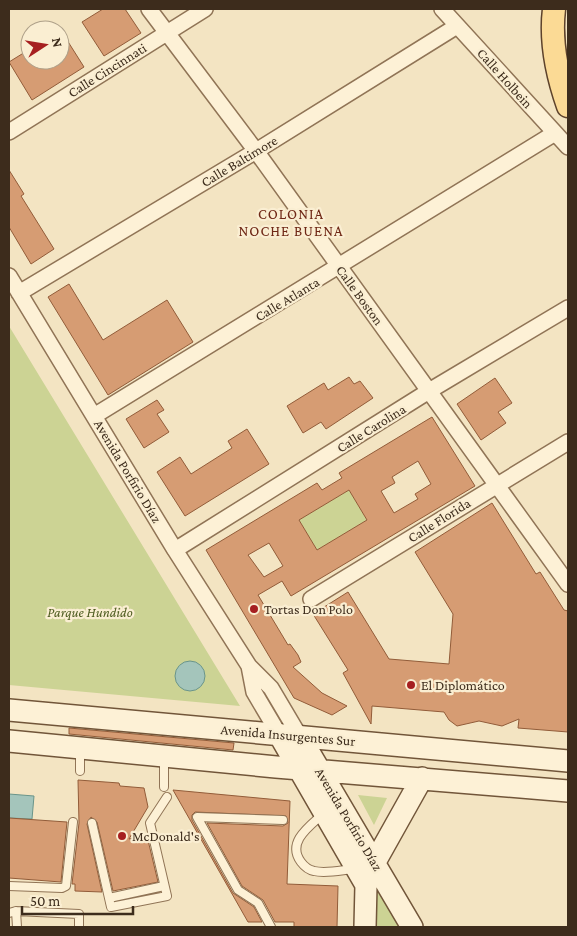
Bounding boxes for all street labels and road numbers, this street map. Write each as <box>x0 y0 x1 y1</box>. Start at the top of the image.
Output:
street label: Calle Cincinnati <box>65 39 149 101</box>
street label: Calle Holbein <box>474 45 536 112</box>
street label: Calle Baltimore <box>198 132 280 190</box>
street label: Calle Boston <box>333 262 387 328</box>
street label: Calle Atlanta <box>252 273 322 324</box>
street label: Calle Carolina <box>334 400 409 456</box>
street label: Avenida Porfirio Díaz <box>91 416 165 526</box>
street label: Calle Florida <box>405 494 474 546</box>
street label: Avenida Insurgentes Sur <box>220 721 356 749</box>
street label: Avenida Porfirio Díaz <box>312 764 386 874</box>

